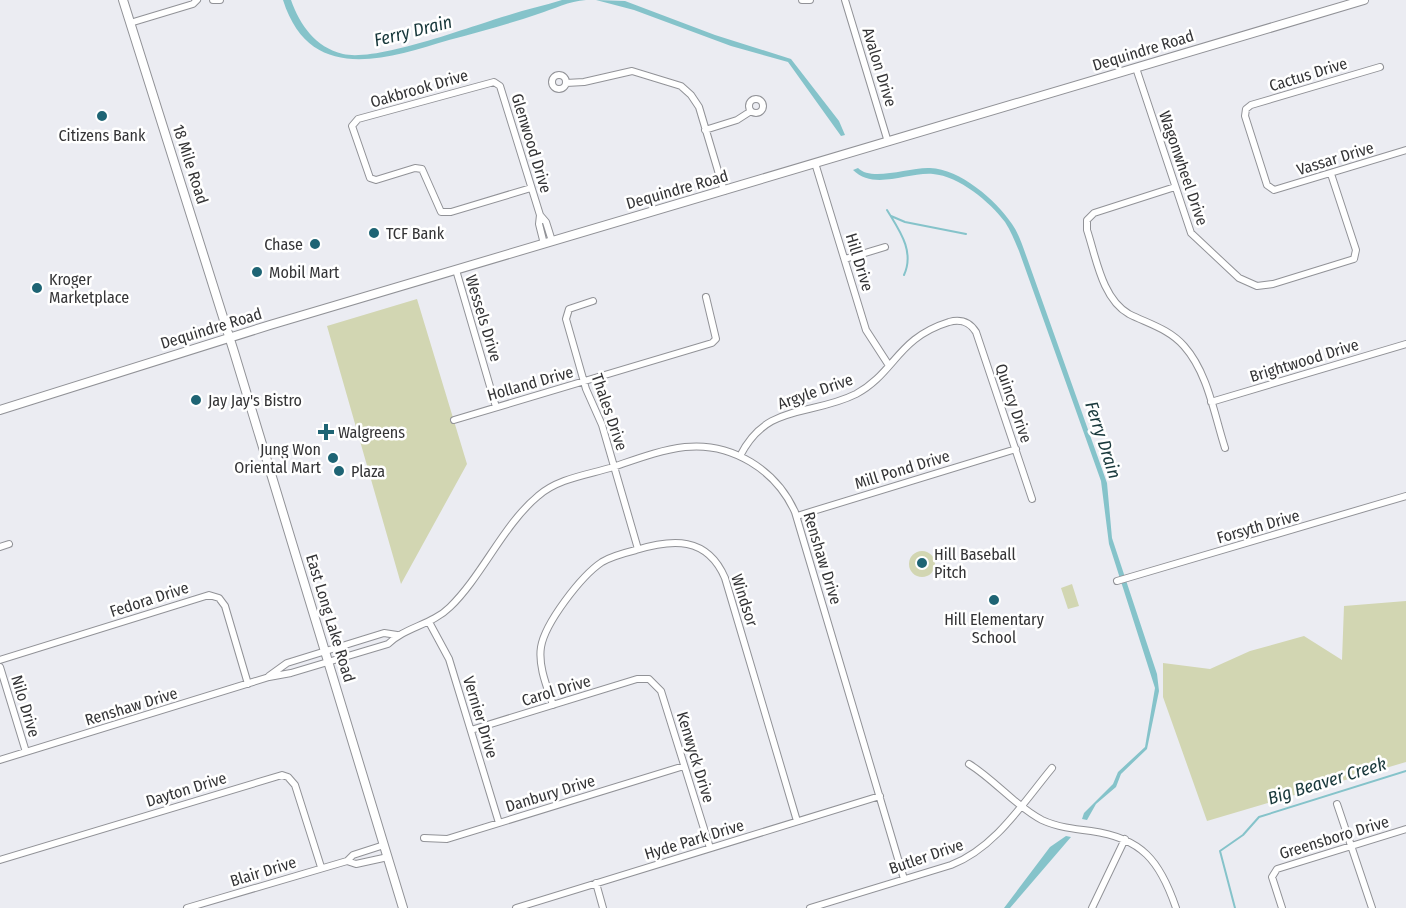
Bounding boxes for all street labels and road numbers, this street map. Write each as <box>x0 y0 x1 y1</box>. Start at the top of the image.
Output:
street label: Avalon Drive <box>859 25 901 109</box>
street label: Dequindre Road <box>1090 26 1196 75</box>
street label: Cactus Drive <box>1267 54 1350 95</box>
street label: Oakbrook Drive <box>368 65 470 112</box>
street label: Glenwood Drive <box>507 91 556 195</box>
street label: Wagonwheel Drive <box>1155 108 1212 228</box>
street label: 18 Mile Road <box>169 122 212 206</box>
street label: Vassar Drive <box>1294 138 1376 179</box>
street label: Dequindre Road <box>624 166 730 213</box>
street label: Hill Drive <box>842 231 877 294</box>
street label: Wessels Drive <box>461 272 506 364</box>
street label: Dequindre Road <box>158 304 264 353</box>
street label: Brightwood Drive <box>1247 335 1361 386</box>
street label: Quincy Drive <box>991 361 1036 445</box>
street label: Holland Drive <box>485 362 576 405</box>
street label: Argyle Drive <box>775 370 855 413</box>
street label: Thales Drive <box>588 371 632 453</box>
street label: Mill Pond Drive <box>852 446 952 493</box>
street label: Forsyth Drive <box>1215 506 1302 547</box>
street label: Renshaw Drive <box>799 509 846 607</box>
street label: East Long Lake Road <box>302 552 359 684</box>
street label: Windsor <box>727 572 762 629</box>
street label: Fedora Drive <box>107 578 191 621</box>
street label: Carol Drive <box>519 671 593 710</box>
street label: Nilo Drive <box>7 673 44 740</box>
street label: Vernier Drive <box>459 674 502 761</box>
street label: Renshaw Drive <box>82 683 180 730</box>
street label: Kenwyck Drive <box>673 709 718 805</box>
street label: Dayton Drive <box>144 768 229 811</box>
street label: Danbury Drive <box>503 771 597 816</box>
street label: Greensboro Drive <box>1277 812 1391 863</box>
street label: Hyde Park Drive <box>642 815 746 864</box>
street label: Butler Drive <box>886 835 966 878</box>
street label: Blair Drive <box>228 852 299 891</box>

